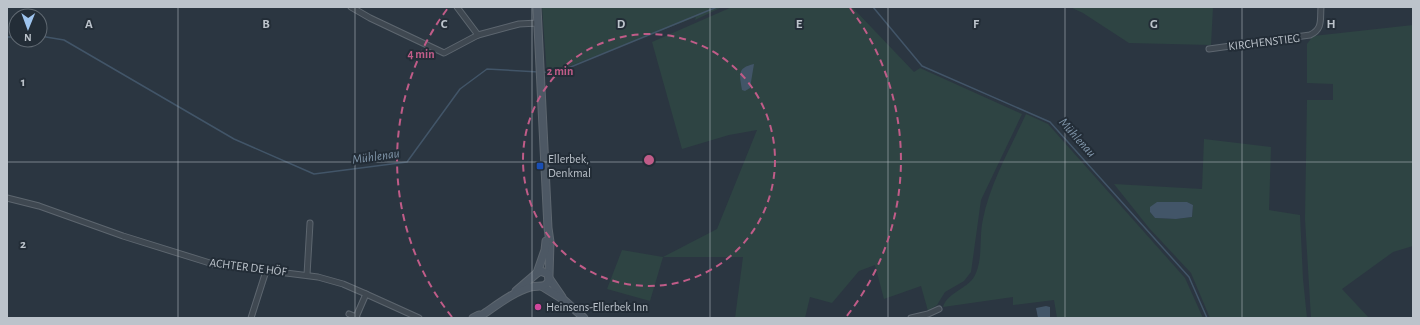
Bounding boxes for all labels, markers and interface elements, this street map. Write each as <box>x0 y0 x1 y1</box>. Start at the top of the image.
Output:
north arrow <box>8 8 48 48</box>
text: A <box>85 18 93 31</box>
text: B <box>262 18 270 31</box>
text: C <box>441 18 448 31</box>
text: D <box>617 18 626 31</box>
text: E <box>796 18 803 31</box>
text: F <box>973 18 980 31</box>
text: G <box>1150 18 1158 31</box>
text: H <box>1326 18 1336 31</box>
text: N <box>24 32 32 43</box>
street label: KIRCHENSTIEG <box>1227 32 1301 52</box>
text: 4 min <box>407 48 435 60</box>
text: 2 min <box>547 65 573 77</box>
text: 1 <box>21 76 25 89</box>
water label: Mühlenau <box>1056 116 1098 160</box>
water label: Mühlenau <box>351 147 401 167</box>
place label: Ellerbek, Denkmal <box>548 153 591 179</box>
centre of rings <box>642 153 656 167</box>
marker: Ellerbek, Denkmal <box>535 161 545 171</box>
text: 2 <box>20 238 26 251</box>
street label: ACHTER DE HÖF <box>209 255 288 278</box>
place label: Heinsens-Ellerbek Inn <box>546 301 648 313</box>
marker: Heinsens-Ellerbek Inn <box>533 302 543 312</box>

